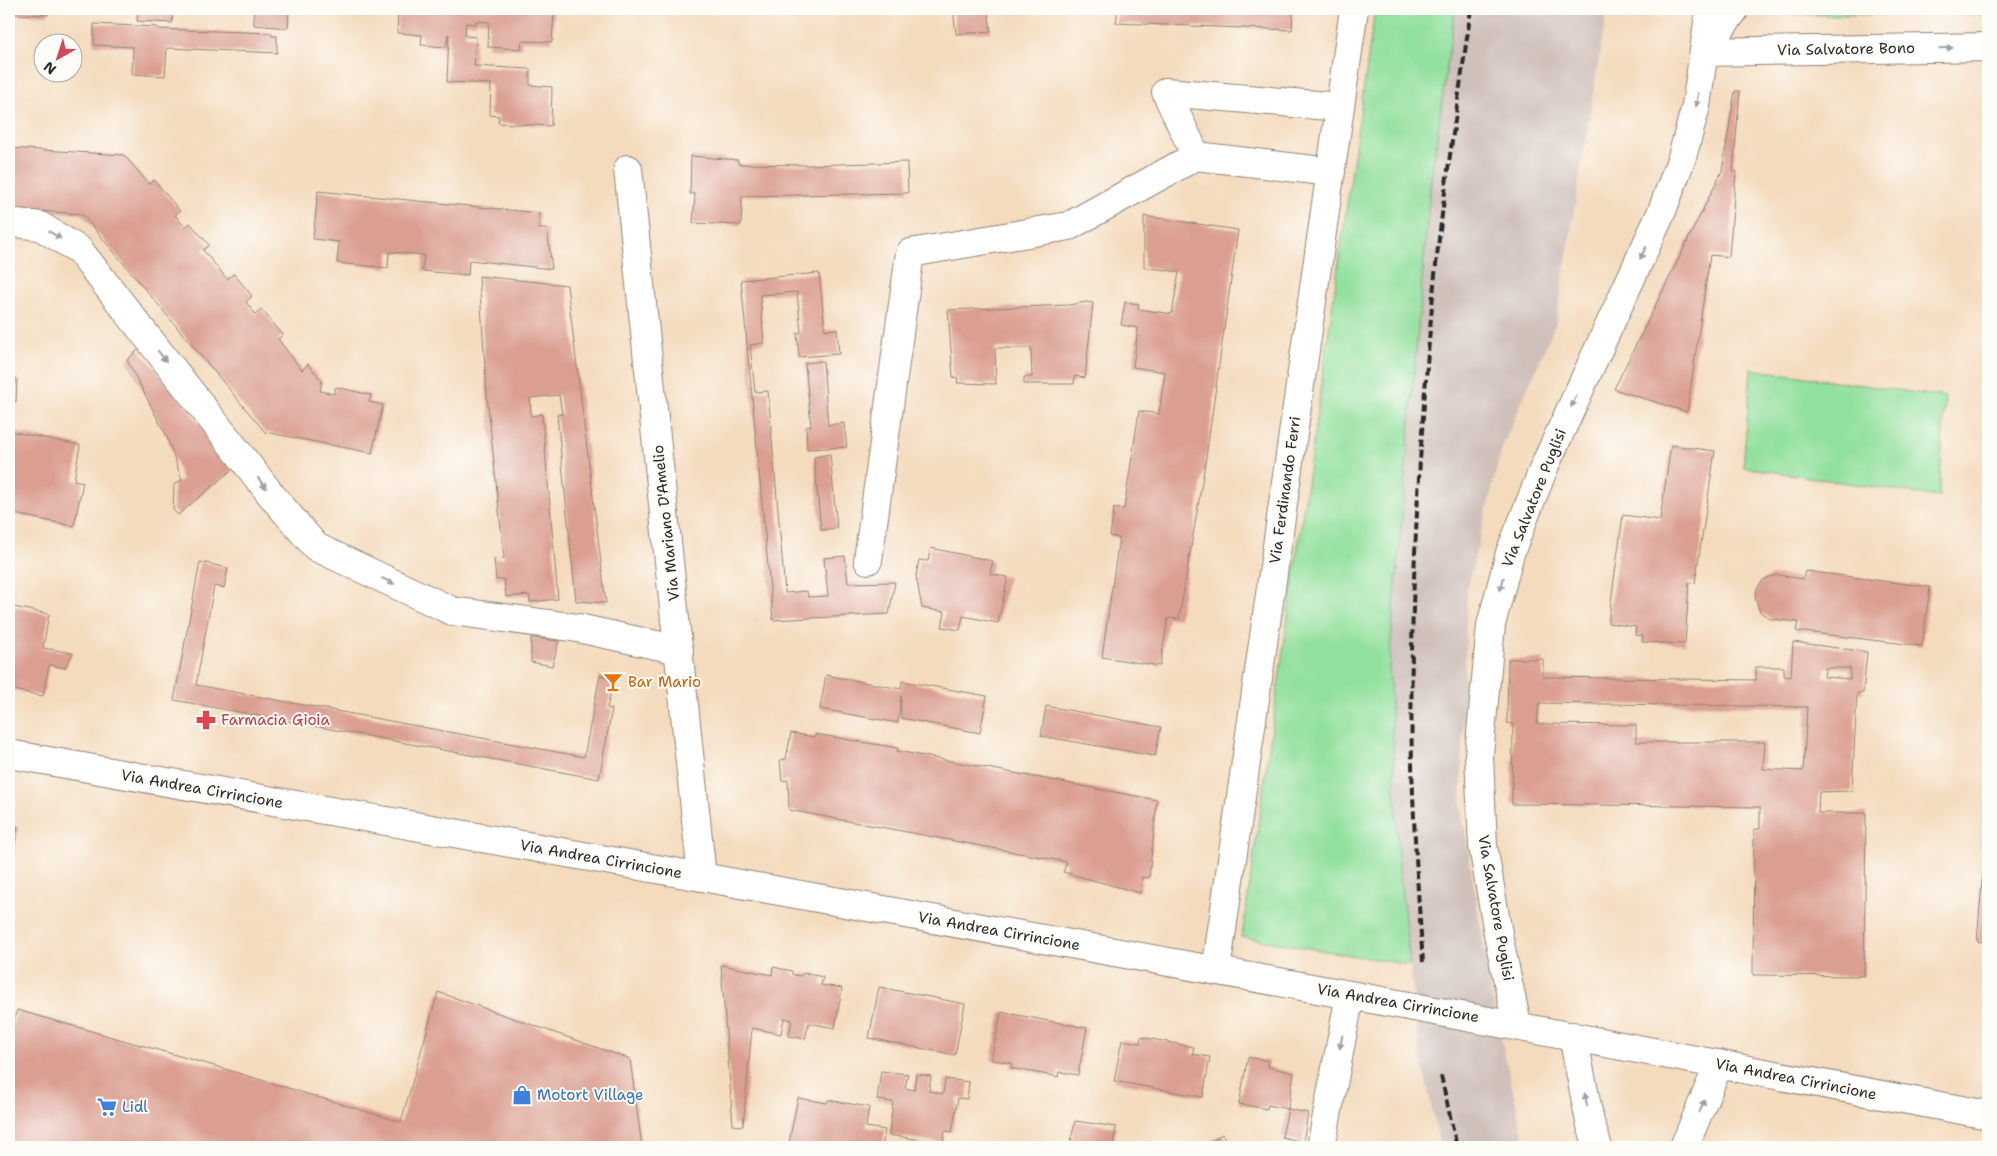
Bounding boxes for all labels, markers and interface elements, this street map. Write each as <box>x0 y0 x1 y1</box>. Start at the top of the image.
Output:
north arrow <box>32 32 82 82</box>
street label: Via Salvatore Bono <box>1777 38 1915 60</box>
one-way arrow <box>1938 44 1954 52</box>
text: N <box>40 58 60 79</box>
one-way arrow <box>1692 93 1700 109</box>
one-way arrow <box>48 231 61 240</box>
one-way arrow <box>1638 246 1646 260</box>
one-way arrow <box>156 349 167 362</box>
one-way arrow <box>1570 394 1578 408</box>
street label: Via Ferdinando Ferri <box>1265 415 1305 565</box>
street label: Via Salvatore Puglisi <box>1497 426 1571 570</box>
street label: Via Mariano D'Amelio <box>648 444 684 602</box>
one-way arrow <box>257 477 267 490</box>
one-way arrow <box>1497 576 1505 591</box>
one-way arrow <box>381 577 395 585</box>
bar icon: Bar Mario <box>602 671 624 693</box>
place label: Bar Mario <box>628 672 701 692</box>
pharmacy icon: Farmacia Gioia <box>195 709 217 731</box>
place label: Farmacia Gioia <box>221 710 330 730</box>
street label: Via Andrea Cirrincione <box>119 765 285 813</box>
street label: Via Salvatore Puglisi <box>1473 833 1519 983</box>
street label: Via Andrea Cirrincione <box>518 835 684 883</box>
street label: Via Andrea Cirrincione <box>916 907 1082 955</box>
street label: Via Andrea Cirrincione <box>1315 979 1481 1027</box>
one-way arrow <box>1336 1035 1344 1051</box>
street label: Via Andrea Cirrincione <box>1713 1054 1879 1104</box>
shop icon: Motort Village <box>511 1084 533 1106</box>
place label: Motort Village <box>537 1085 644 1105</box>
one-way arrow <box>1581 1092 1589 1108</box>
supermarket icon: Lidl <box>96 1096 118 1118</box>
place label: Lidl <box>122 1097 148 1117</box>
one-way arrow <box>1698 1098 1706 1113</box>

